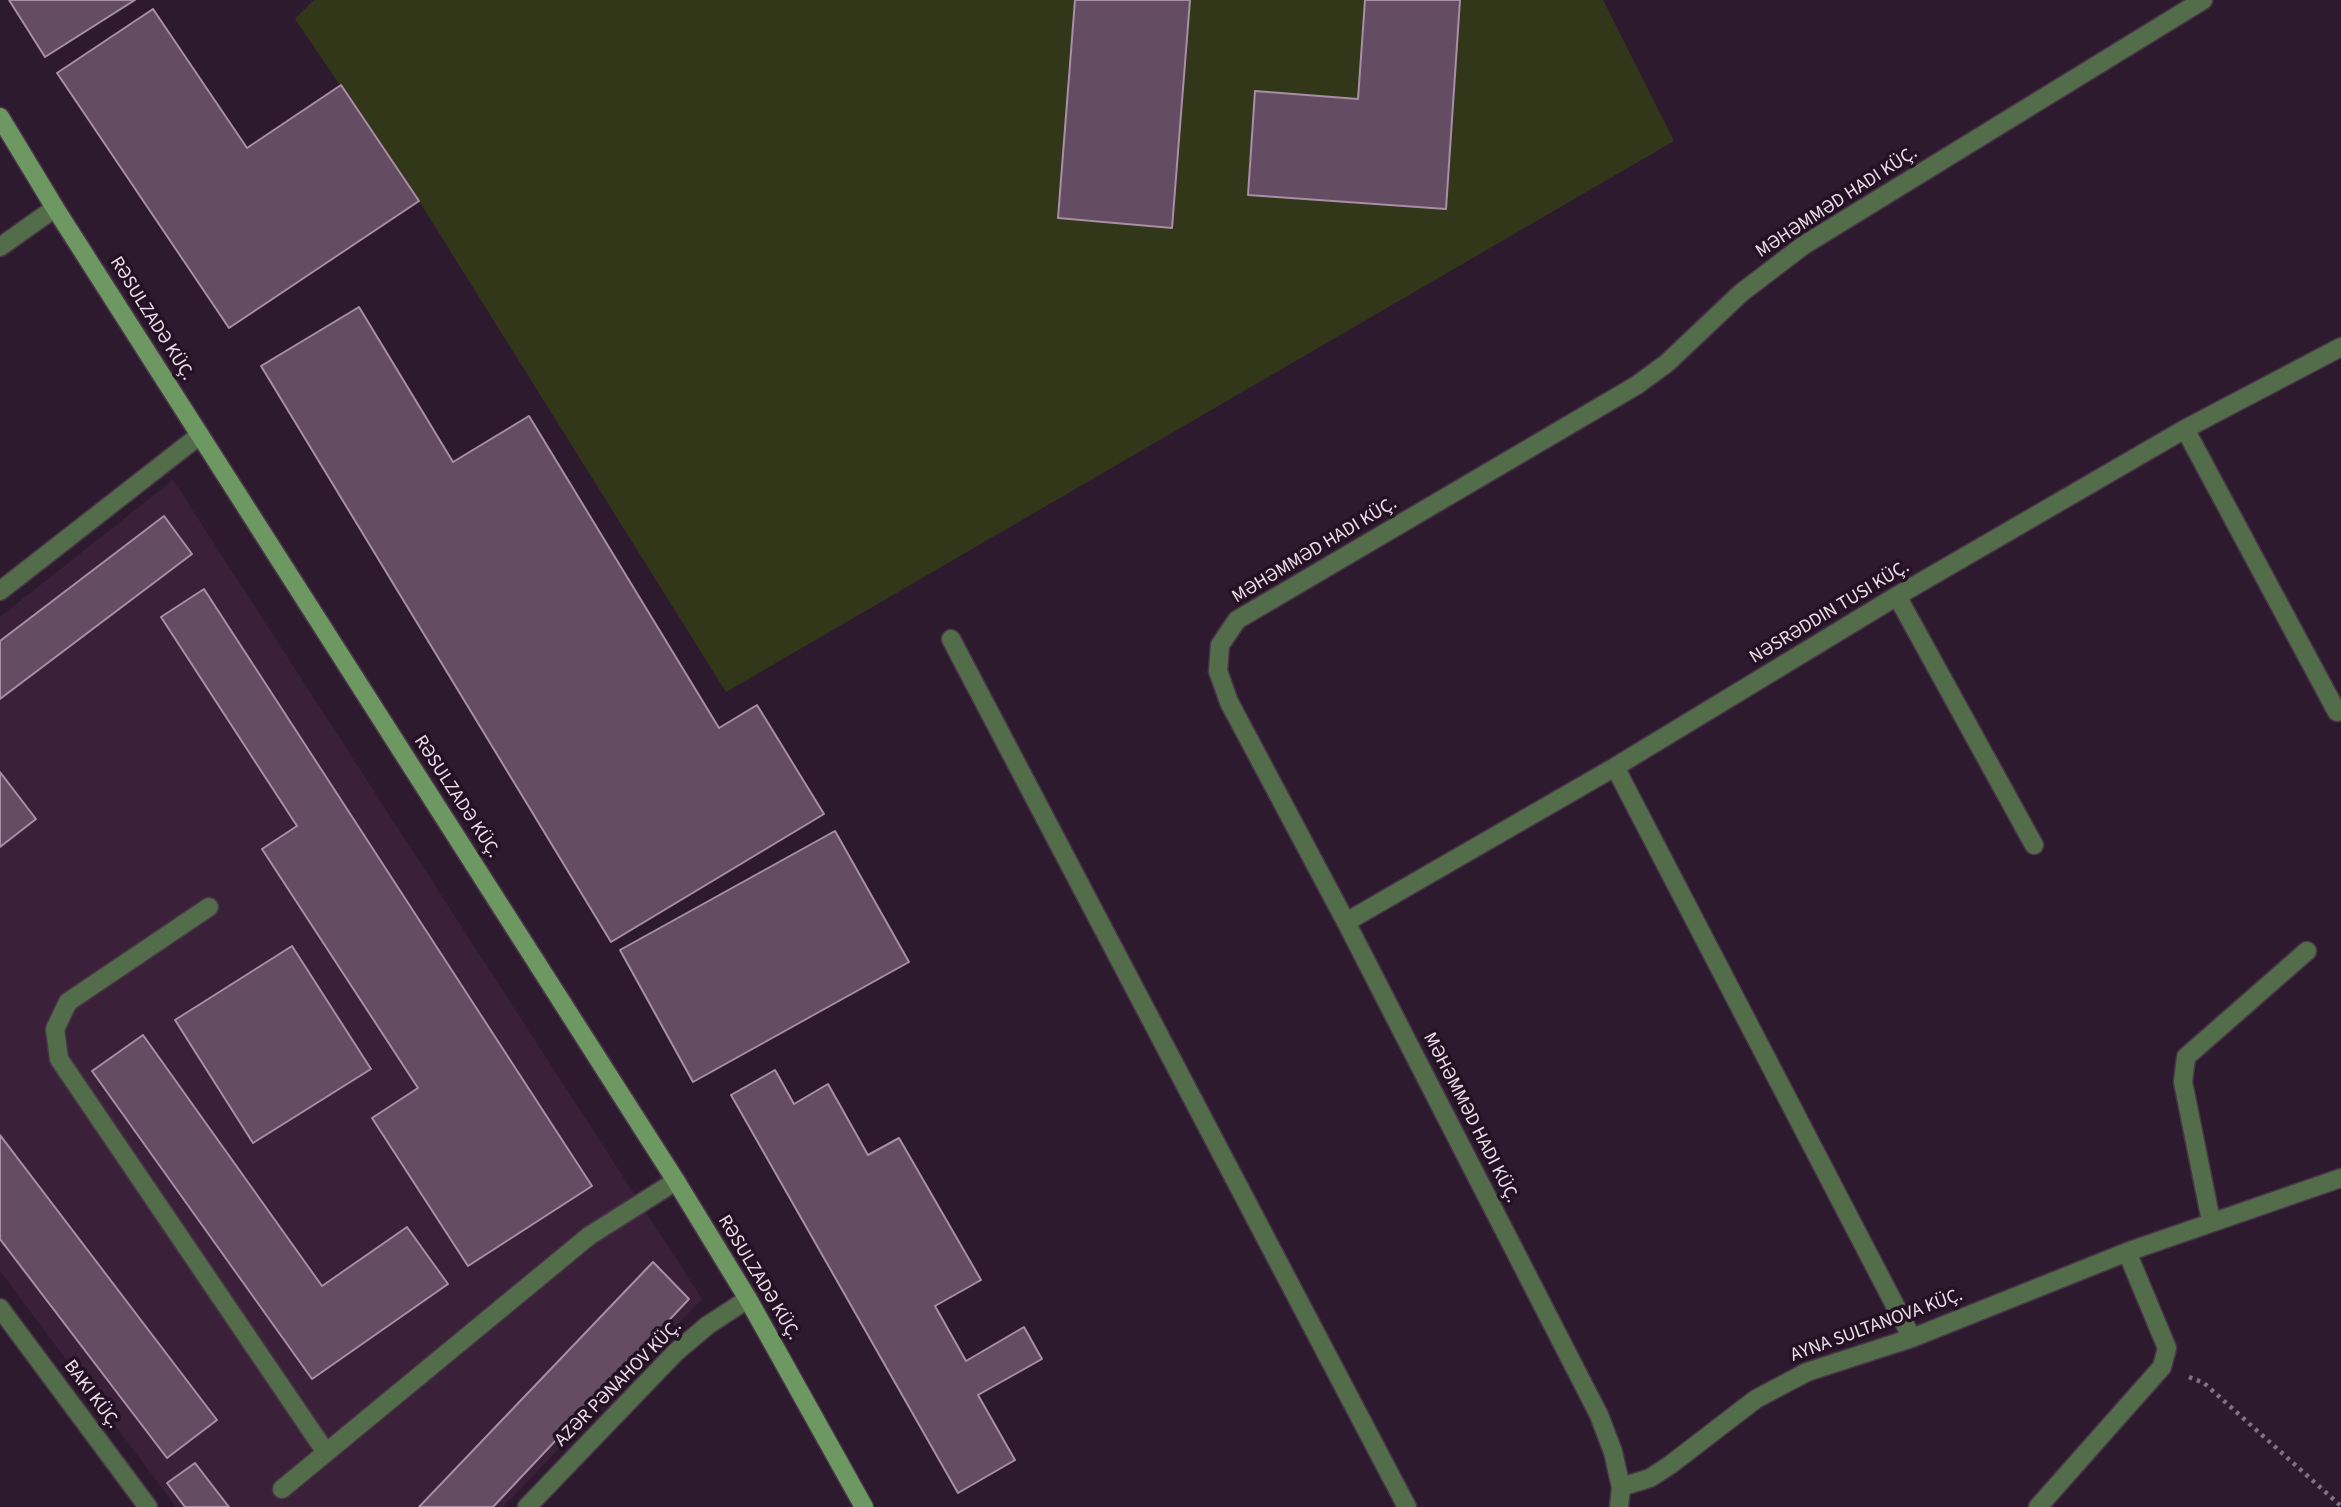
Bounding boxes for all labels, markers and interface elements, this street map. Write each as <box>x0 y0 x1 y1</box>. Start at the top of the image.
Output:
street label: MƏHƏMMƏD HADI KÜÇ. <box>1752 142 1922 264</box>
street label: RƏSULZADƏ KÜÇ. <box>104 253 198 385</box>
street label: MƏHƏMMƏD HADI KÜÇ. <box>1229 493 1401 609</box>
street label: NƏSRƏDDIN TUSI KÜÇ. <box>1746 556 1914 670</box>
street label: RƏSULZADƏ KÜÇ. <box>408 731 504 863</box>
street label: MƏHƏMMƏD HADI KÜÇ. <box>1417 1029 1523 1207</box>
street label: RƏSULZADƏ KÜÇ. <box>712 1211 804 1345</box>
street label: AYNA SULTANOVA KÜÇ. <box>1788 1284 1966 1368</box>
street label: AZƏR PƏNAHOV KÜÇ. <box>551 1316 687 1452</box>
street label: BAKI KÜÇ. <box>58 1356 124 1434</box>

